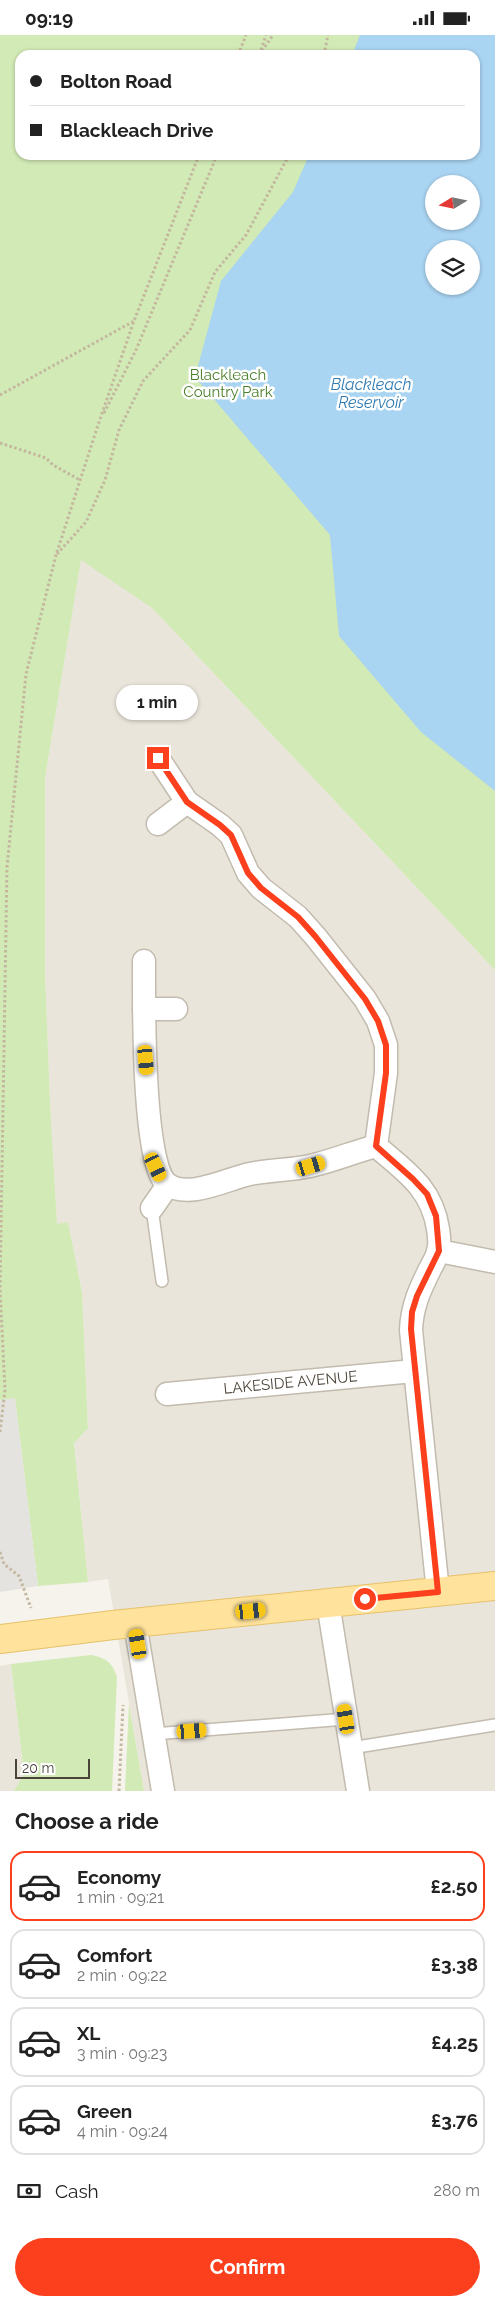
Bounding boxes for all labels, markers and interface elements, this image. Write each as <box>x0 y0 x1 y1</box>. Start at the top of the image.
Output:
text: 09:19 <box>25 7 73 29</box>
text: Bolton Road <box>60 70 172 92</box>
text: Blackleach Drive <box>60 119 213 141</box>
north arrow <box>425 175 480 230</box>
map controls <box>425 175 480 295</box>
button: layers <box>425 240 480 295</box>
park label: Blackleach Country Park <box>183 366 273 401</box>
water label: Blackleach Reservoir <box>331 375 411 412</box>
callout: 1 min <box>117 685 199 721</box>
text: 1 min <box>137 693 177 712</box>
route end <box>147 747 169 769</box>
car <box>137 1044 154 1076</box>
car <box>142 1150 169 1184</box>
car <box>294 1154 327 1178</box>
street label: LAKESIDE AVENUE <box>223 1367 358 1398</box>
route start <box>354 1588 376 1610</box>
car <box>235 1602 266 1620</box>
car <box>128 1628 147 1660</box>
car <box>336 1703 355 1735</box>
car <box>176 1722 207 1740</box>
scale bar <box>15 1756 90 1779</box>
text: 20 m <box>22 1760 54 1776</box>
text: Choose a ride <box>15 1808 159 1834</box>
icon: car <box>17 1864 62 1909</box>
text: Economy <box>77 1866 161 1888</box>
text: £2.50 <box>430 1875 478 1897</box>
text: 1 min · 09:21 <box>77 1888 164 1907</box>
icon: car <box>17 1942 62 1987</box>
text: Comfort <box>77 1944 152 1966</box>
text: £3.38 <box>431 1953 478 1975</box>
text: 2 min · 09:22 <box>77 1966 167 1985</box>
icon: car <box>17 2020 62 2065</box>
text: XL <box>77 2022 100 2044</box>
text: £4.25 <box>431 2031 478 2053</box>
text: 3 min · 09:23 <box>77 2044 167 2063</box>
icon: car <box>17 2098 62 2143</box>
text: Green <box>77 2100 132 2122</box>
text: £3.76 <box>431 2109 478 2131</box>
text: 4 min · 09:24 <box>77 2122 168 2141</box>
icon: cash <box>15 2177 43 2205</box>
text: Cash <box>55 2180 99 2202</box>
text: 280 m <box>434 2181 480 2200</box>
button: Confirm <box>15 2238 480 2296</box>

